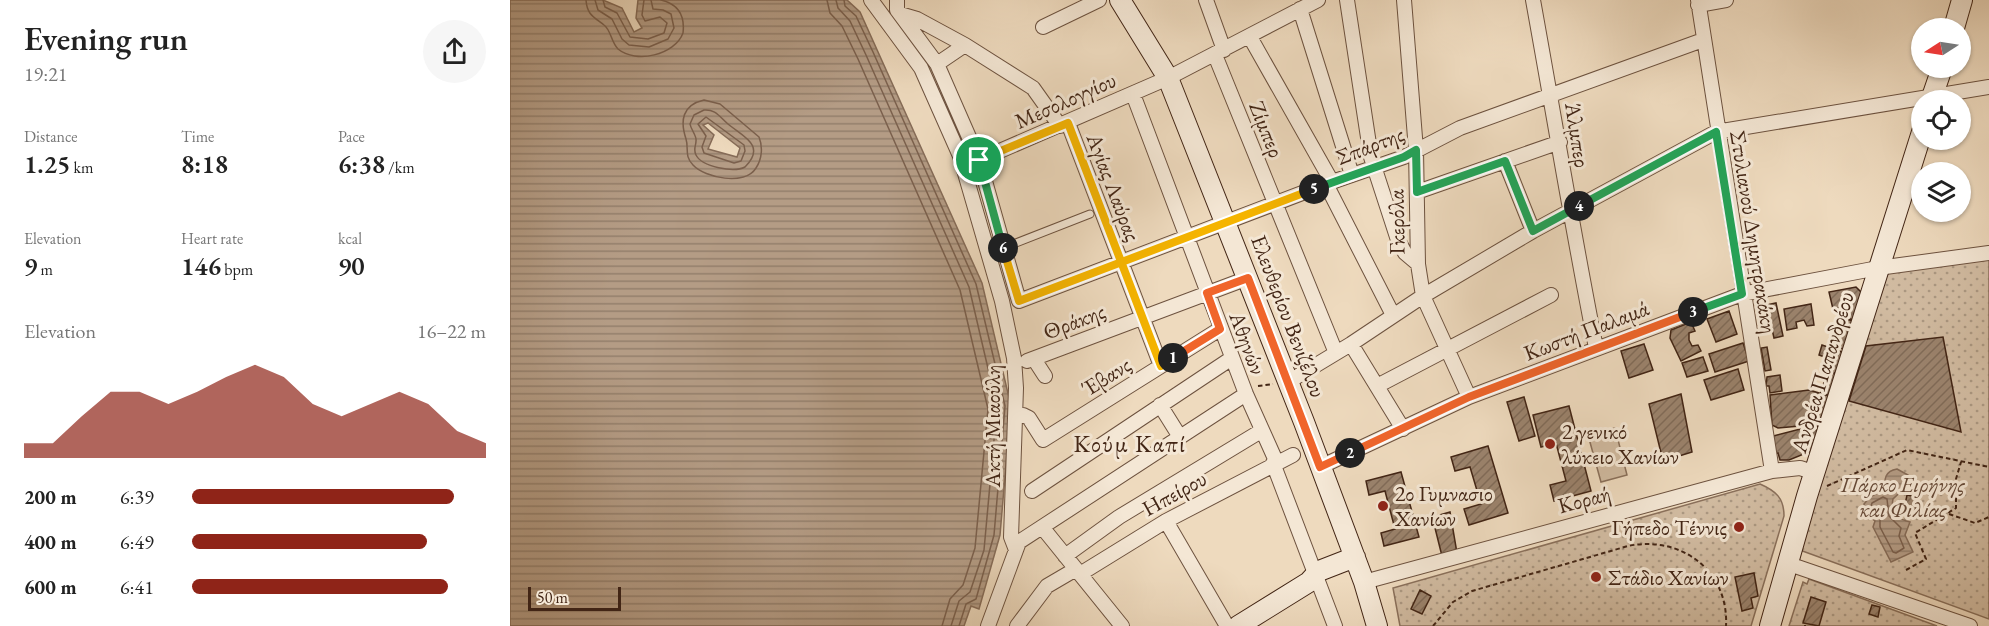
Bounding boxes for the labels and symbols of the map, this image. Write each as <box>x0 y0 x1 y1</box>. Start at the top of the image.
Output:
north arrow <box>1911 18 1971 78</box>
street label: Μεσολογγίου <box>1010 65 1120 136</box>
street label: Ζίμπερ <box>1242 97 1291 162</box>
street label: Άλμπερ <box>1558 99 1597 170</box>
street label: Σπάρτης <box>1332 119 1408 172</box>
street label: Αγίας Λαύρας <box>1079 128 1147 245</box>
street label: Στυλιανού Δημητρακάκη <box>1723 129 1784 336</box>
pin <box>953 134 1004 185</box>
pin: 5 <box>1299 174 1329 204</box>
street label: Γκερόλα <box>1381 188 1412 255</box>
pin: 4 <box>1564 191 1594 221</box>
street label: Ελευθερίου Βενιζέλου <box>1244 231 1333 401</box>
pin: 6 <box>988 233 1018 263</box>
street label: Ανδρέα Παπανδρέου <box>1784 288 1861 457</box>
street label: Κωστή Παλαμά <box>1520 293 1654 368</box>
street label: Θράκης <box>1039 296 1109 347</box>
pin: 3 <box>1678 297 1708 327</box>
street label: Αθηνών <box>1222 307 1273 379</box>
pin: 1 <box>1158 343 1188 373</box>
street label: Έβανς <box>1076 350 1137 403</box>
street label: Ακτή Μιαούλη <box>978 365 1007 488</box>
place label: 2 γενικό λύκειο Χανίων <box>1561 417 1679 471</box>
district label: Κούμ Καπί <box>1074 428 1186 459</box>
marker: 2 γενικό λύκειο Χανίων <box>1543 437 1557 451</box>
pin: 2 <box>1335 438 1365 468</box>
street label: Ηπείρου <box>1137 464 1212 523</box>
park label: Πάρκο Ειρήνης και Φιλίας <box>1840 470 1966 524</box>
place label: 2ο Γυμνασιο Χανίων <box>1394 479 1493 533</box>
street label: Κοραή <box>1555 479 1614 520</box>
marker: 2ο Γυμνασιο Χανίων <box>1376 499 1390 513</box>
place label: Γήπεδο Τέννις <box>1612 513 1727 542</box>
marker: Γήπεδο Τέννις <box>1732 520 1746 534</box>
place label: Στάδιο Χανίων <box>1608 563 1729 592</box>
marker: Στάδιο Χανίων <box>1589 570 1603 584</box>
scale bar <box>528 584 621 612</box>

